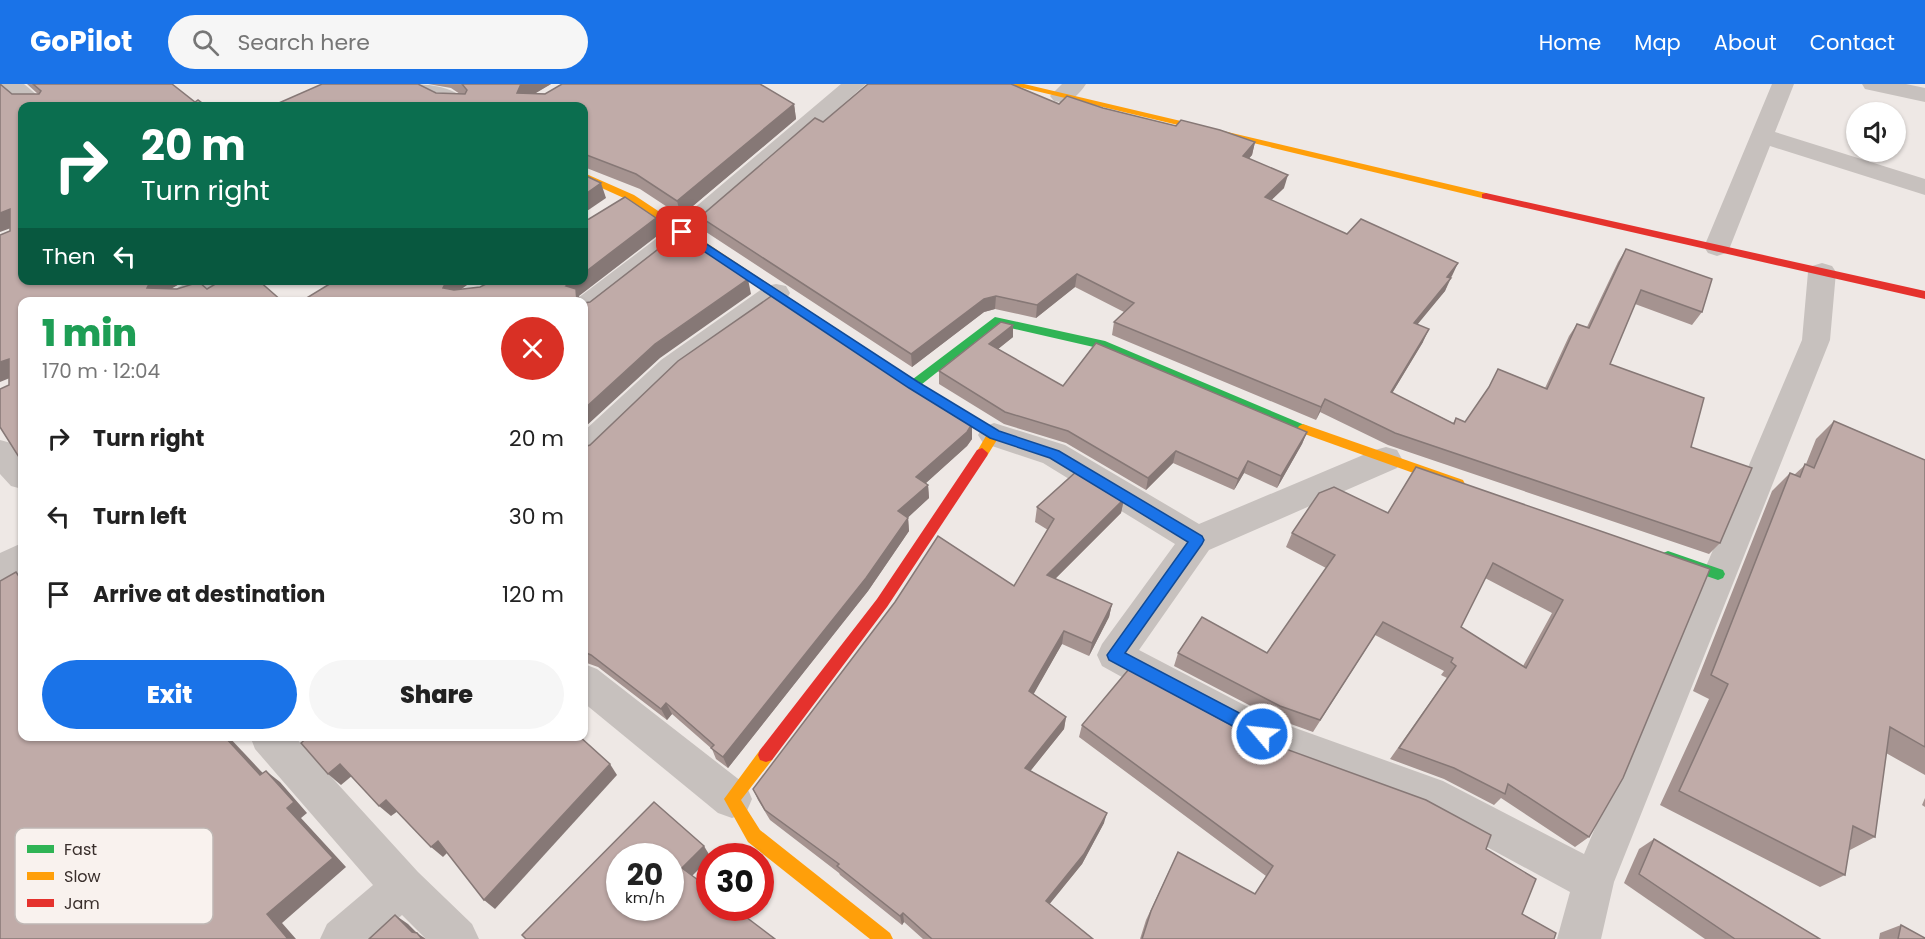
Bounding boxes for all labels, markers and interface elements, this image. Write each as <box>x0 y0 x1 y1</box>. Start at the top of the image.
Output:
search box <box>168 15 588 69</box>
text: GoPilot <box>30 22 132 61</box>
icon: search <box>189 26 222 59</box>
text: Search here <box>237 27 370 58</box>
text: Home <box>1539 28 1601 57</box>
text: Map <box>1634 28 1681 57</box>
text: About <box>1714 28 1777 57</box>
text: Contact <box>1810 28 1895 57</box>
map controls <box>1846 102 1906 162</box>
button: sound <box>1846 102 1906 162</box>
text: 20 m <box>141 116 246 175</box>
icon: right <box>42 126 120 204</box>
text: Turn right <box>141 172 270 209</box>
pin <box>656 206 707 257</box>
icon: arrive <box>665 215 698 248</box>
icon: left <box>108 240 141 273</box>
text: Then <box>42 241 96 272</box>
text: 1 min <box>42 308 137 359</box>
button: close <box>501 317 564 380</box>
text: 170 m · 12:04 <box>42 357 160 385</box>
icon: right <box>42 422 75 455</box>
text: Turn right <box>93 423 204 454</box>
text: 20 m <box>509 423 564 454</box>
icon: left <box>42 500 75 533</box>
text: Turn left <box>93 501 187 532</box>
text: 30 m <box>509 501 564 532</box>
icon: arrive <box>42 578 75 611</box>
text: Arrive at destination <box>93 579 325 610</box>
text: 120 m <box>502 579 564 610</box>
button: Exit <box>42 660 297 729</box>
button: Share <box>309 660 564 729</box>
position arrow <box>1230 702 1294 766</box>
legend <box>15 828 213 924</box>
text: Fast <box>64 838 97 861</box>
speed limit sign: 30 <box>696 843 774 921</box>
text: 20 <box>627 853 663 896</box>
text: Slow <box>64 865 101 888</box>
text: km/h <box>625 887 665 908</box>
text: Jam <box>64 892 100 915</box>

